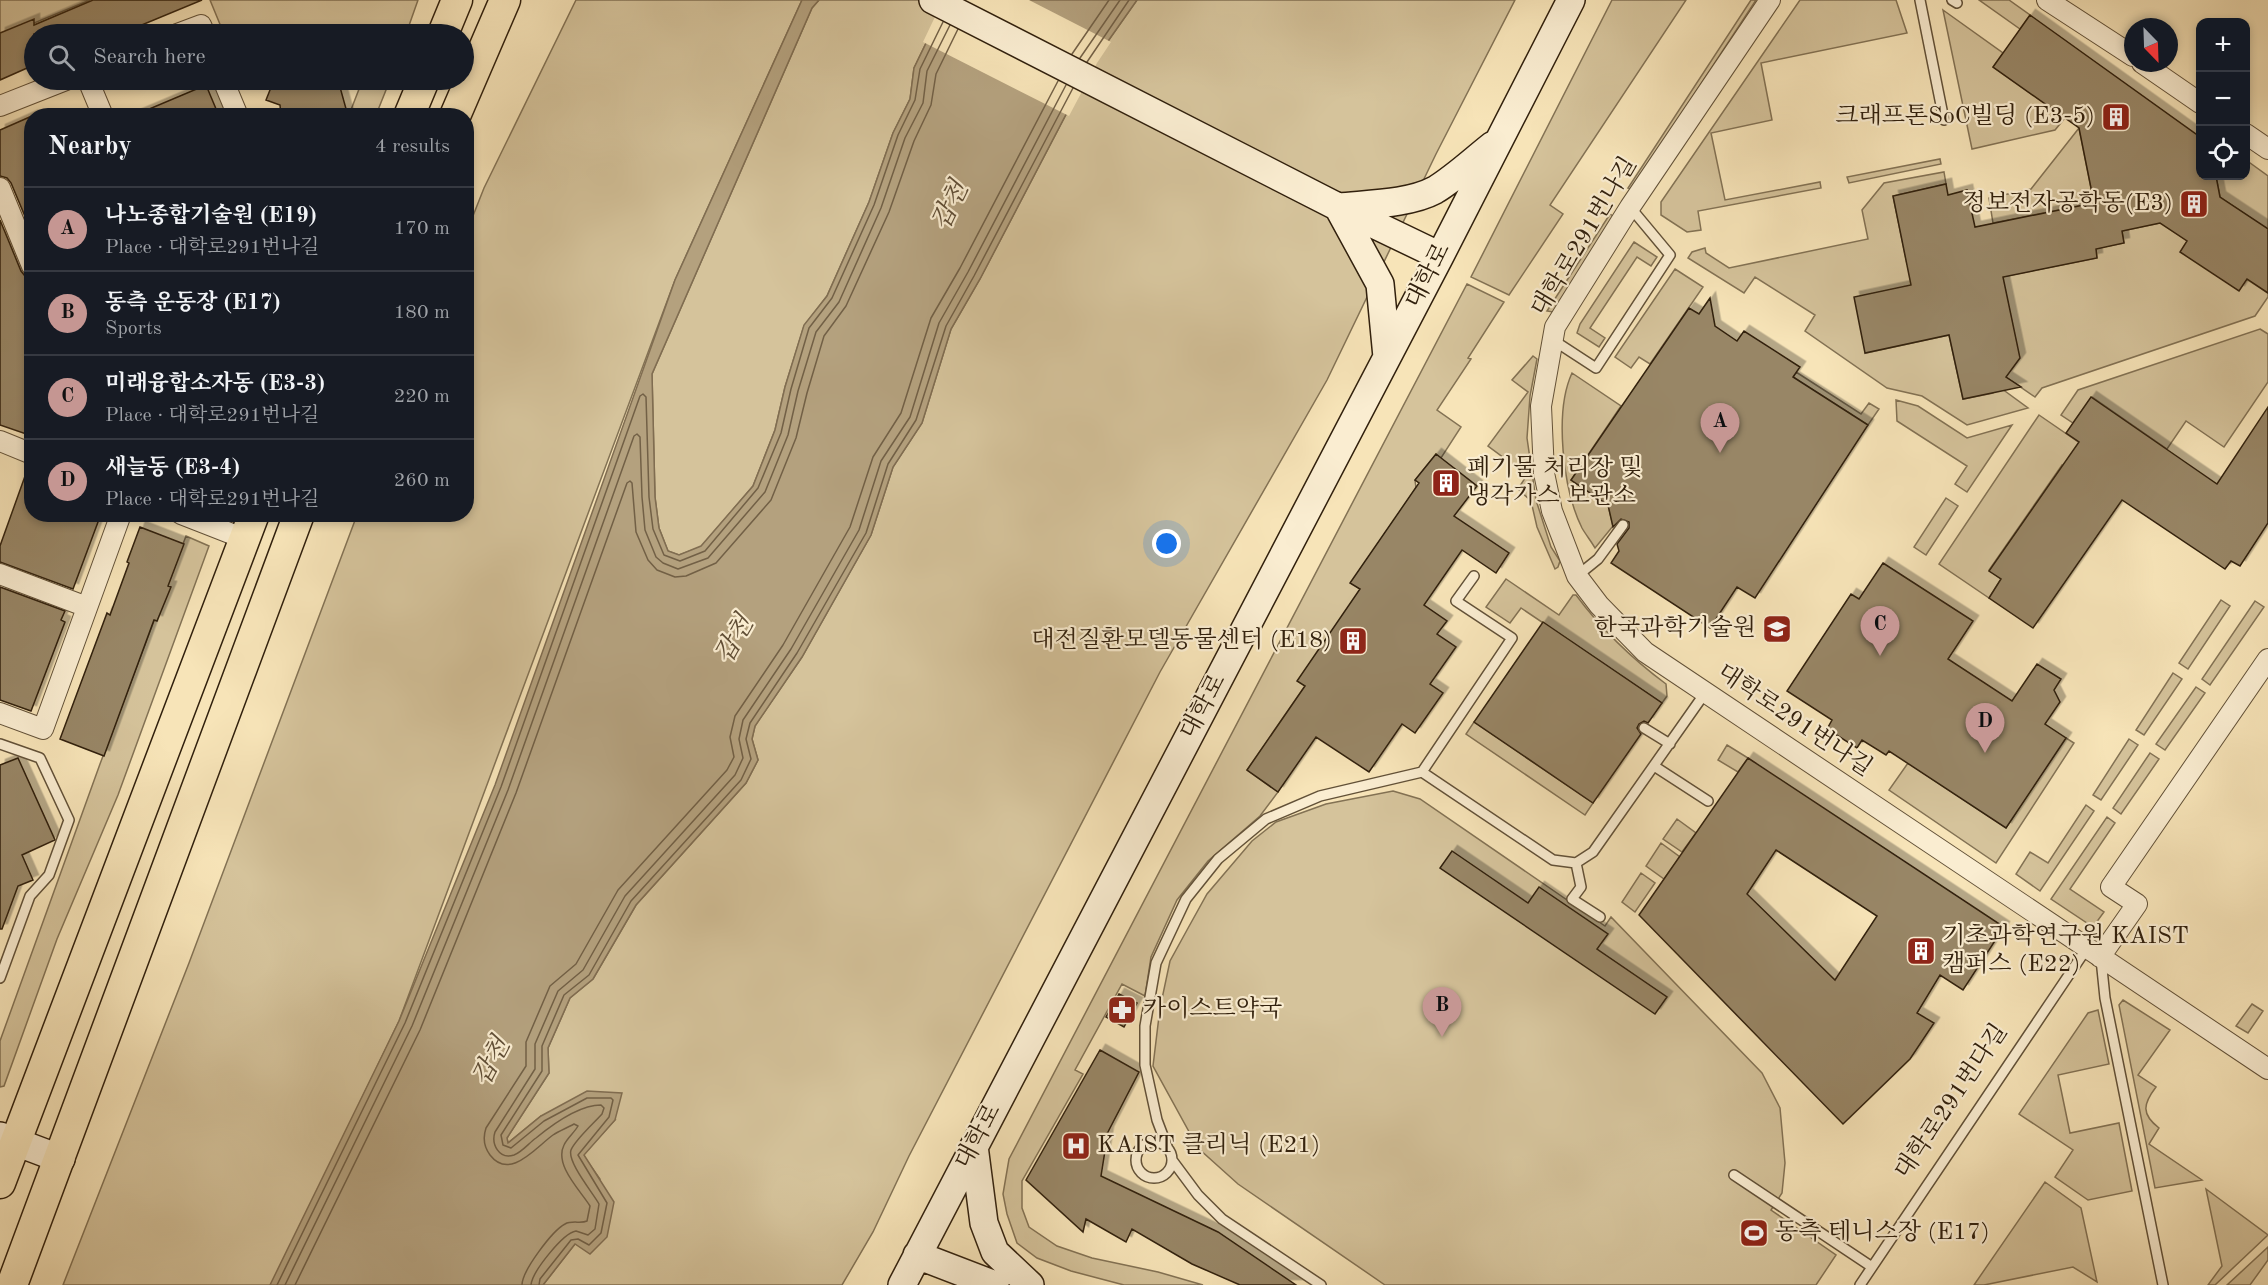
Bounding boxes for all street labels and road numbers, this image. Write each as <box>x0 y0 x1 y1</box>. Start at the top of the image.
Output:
street label: 대학로291번나길 <box>1526 152 1642 321</box>
street label: 대학로 <box>1401 239 1455 312</box>
street label: 대학로291번나길 <box>1712 659 1877 782</box>
street label: 대학로 <box>1175 670 1231 743</box>
street label: 대학로291번다길 <box>1890 1019 2013 1184</box>
street label: 대학로 <box>950 1100 1006 1173</box>

